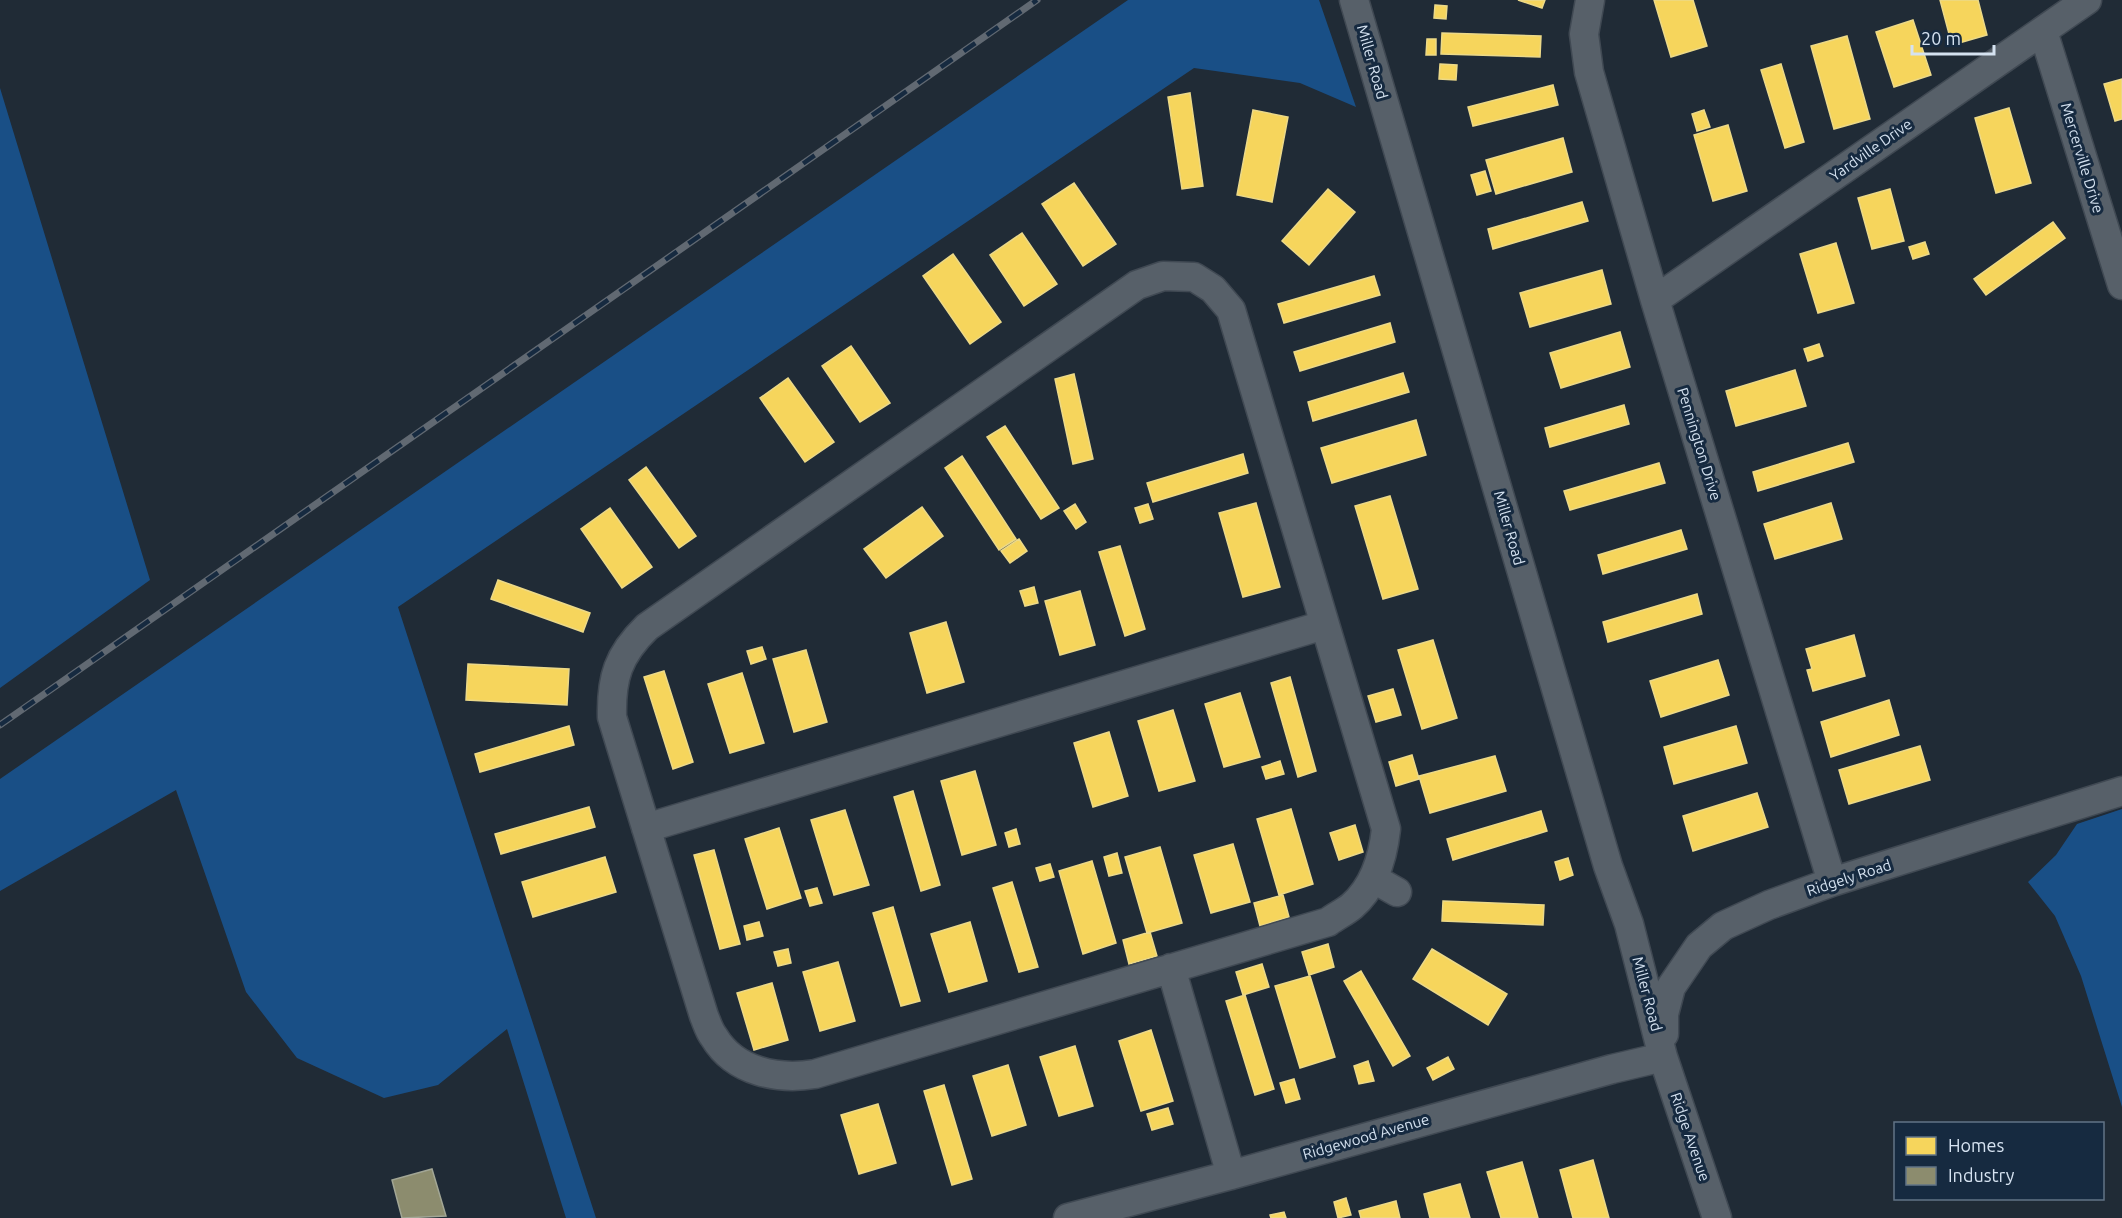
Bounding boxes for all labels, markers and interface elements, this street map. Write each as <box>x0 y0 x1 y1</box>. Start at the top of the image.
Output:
scale bar <box>1912 18 1994 56</box>
street label: Miller Road <box>1354 23 1391 101</box>
text: 20 m <box>1921 28 1961 48</box>
street label: Mercerville Drive <box>2058 101 2107 215</box>
street label: Yardville Drive <box>1826 115 1915 184</box>
street label: Pennington Drive <box>1674 385 1725 502</box>
street label: Miller Road <box>1491 489 1528 567</box>
street label: Ridgely Road <box>1804 856 1893 899</box>
street label: Miller Road <box>1629 955 1666 1033</box>
street label: Ridge Avenue <box>1667 1090 1714 1183</box>
street label: Ridgewood Avenue <box>1301 1110 1431 1163</box>
legend <box>1894 1122 2104 1200</box>
text: Homes <box>1948 1135 2005 1155</box>
text: Industry <box>1948 1165 2015 1185</box>

